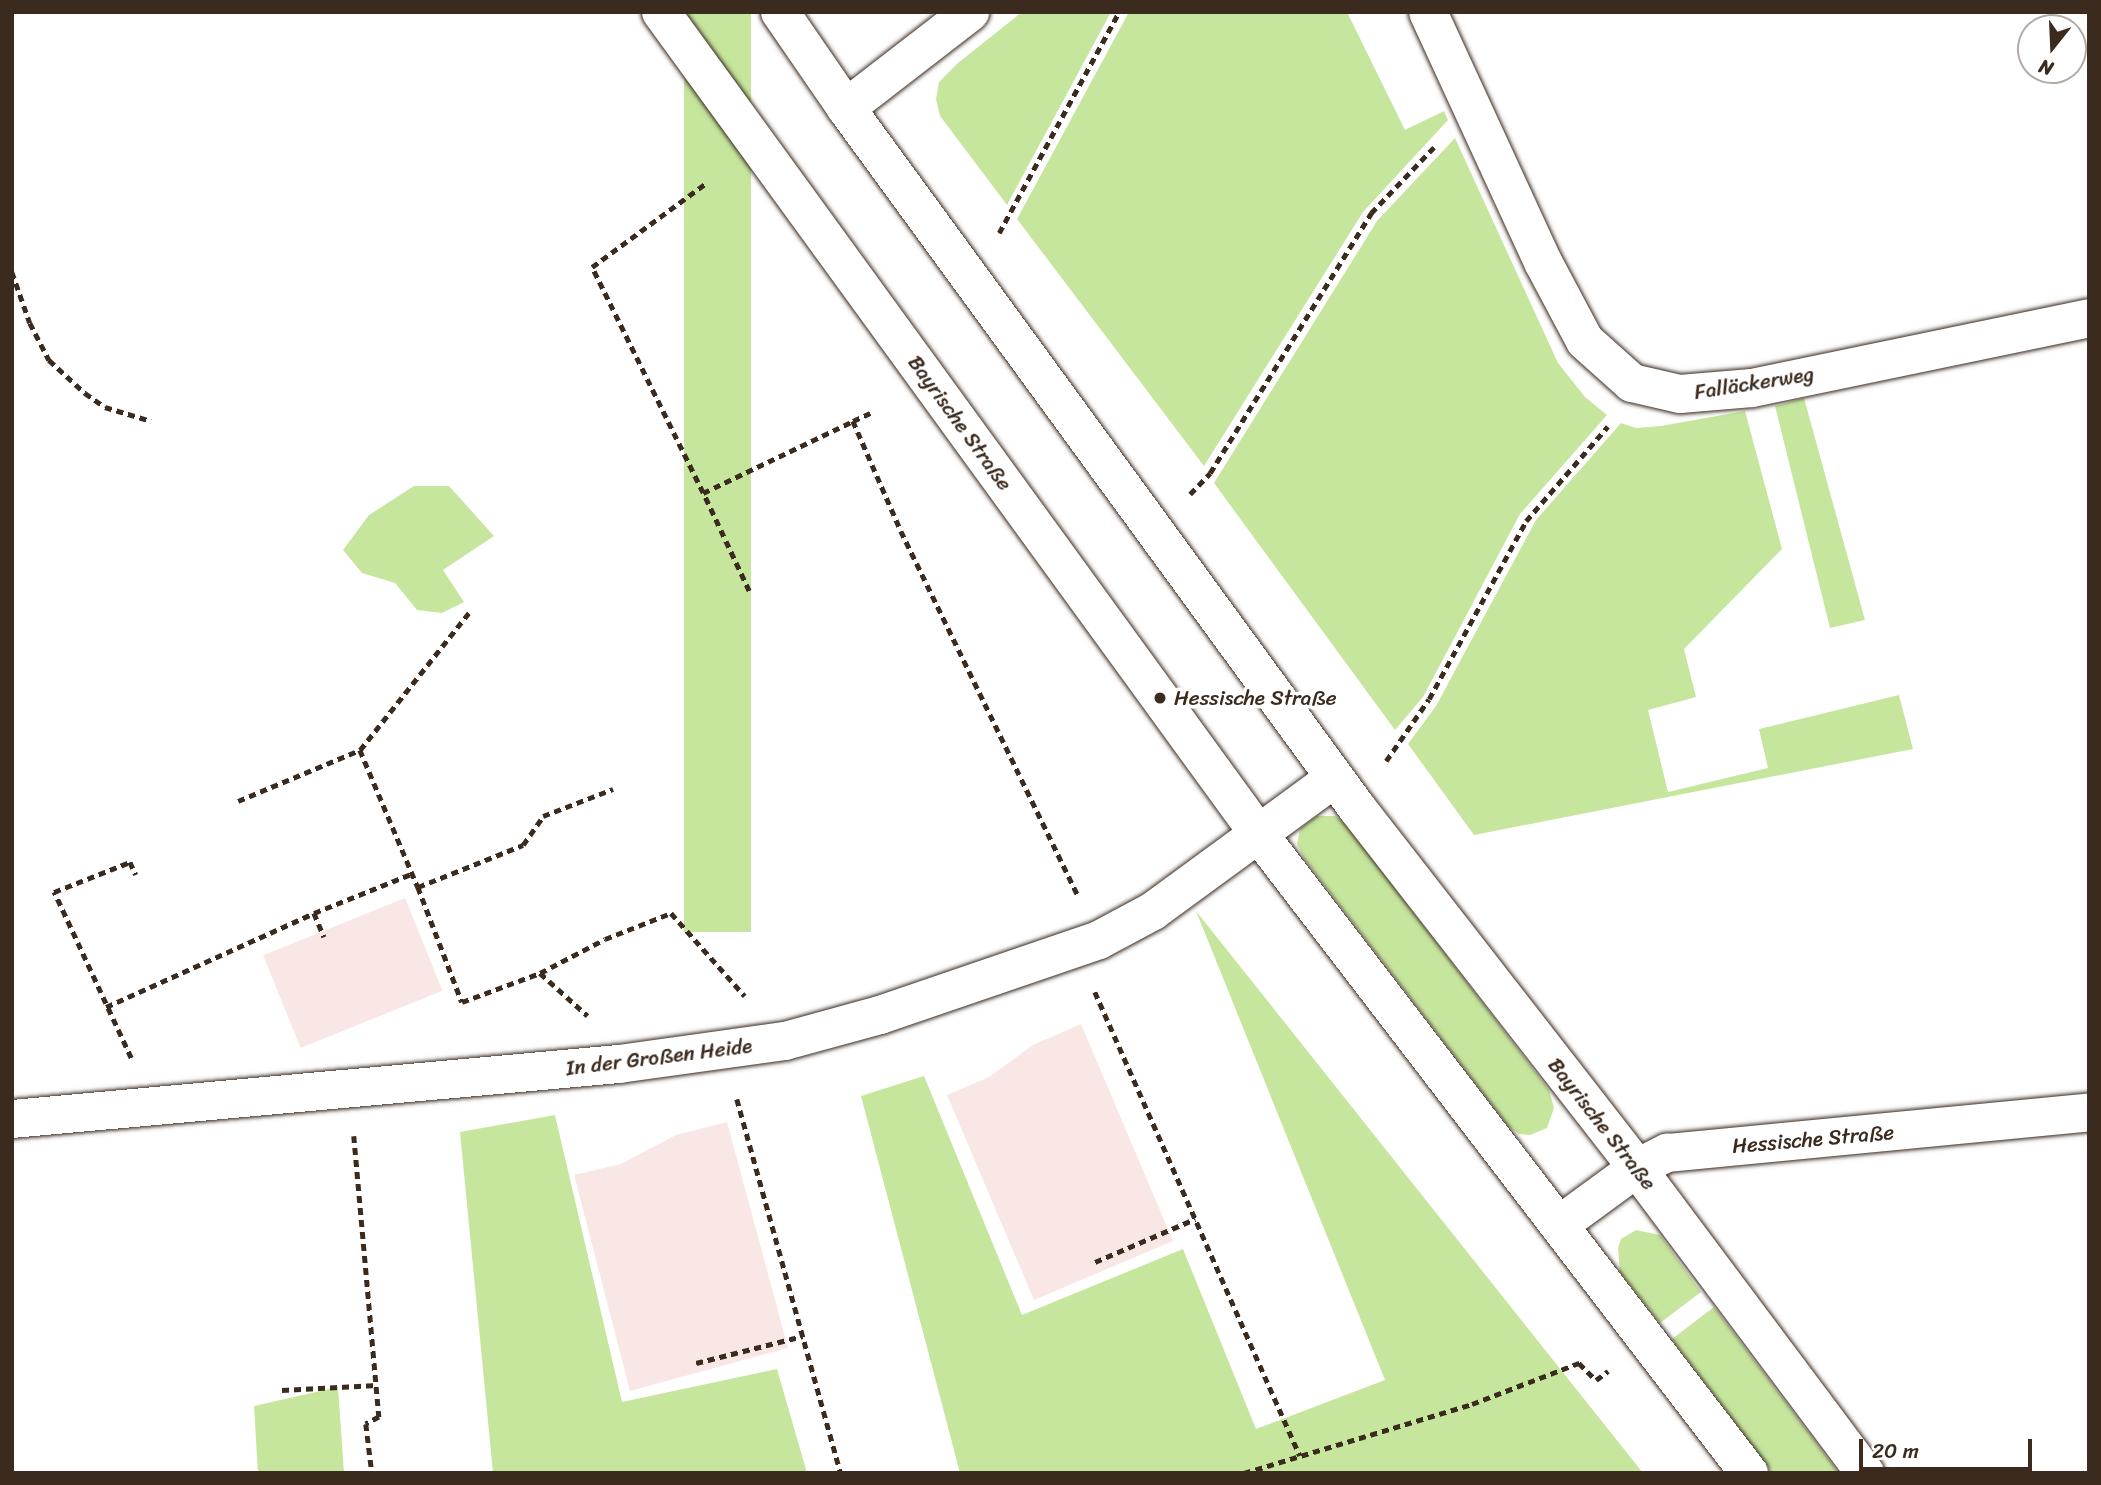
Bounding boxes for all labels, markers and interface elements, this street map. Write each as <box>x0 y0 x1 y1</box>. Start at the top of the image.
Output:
north arrow <box>2017 14 2087 84</box>
text: N <box>2035 50 2057 85</box>
street label: Bayrische Straße <box>902 350 1018 496</box>
street label: Falläckerweg <box>1692 361 1816 405</box>
place label: Hessische Straße <box>1174 685 1337 711</box>
marker: Hessische Straße <box>1152 690 1168 706</box>
street label: In der Großen Heide <box>564 1033 754 1081</box>
street label: Bayrische Straße <box>1542 1053 1662 1195</box>
street label: Hessische Straße <box>1731 1119 1895 1159</box>
scale bar <box>1863 1426 2036 1470</box>
text: 20 m <box>1872 1432 1919 1470</box>

